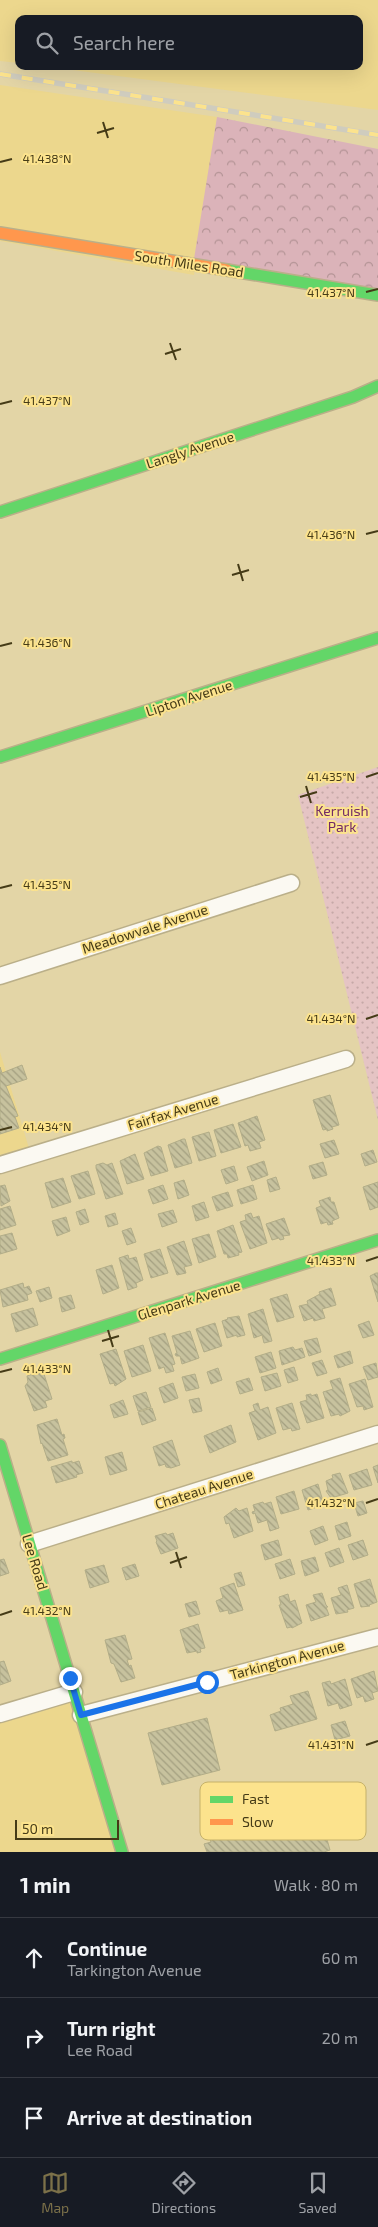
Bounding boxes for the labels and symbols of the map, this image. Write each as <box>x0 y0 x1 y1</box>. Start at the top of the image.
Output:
text: 41.438°N <box>23 151 71 165</box>
street label: South Miles Road <box>133 246 245 281</box>
text: 41.437°N <box>307 285 355 299</box>
text: 41.437°N <box>23 393 71 407</box>
street label: Langly Avenue <box>144 427 236 472</box>
text: 41.436°N <box>307 527 355 541</box>
text: 41.436°N <box>23 635 71 649</box>
street label: Lipton Avenue <box>143 676 234 719</box>
text: 41.435°N <box>307 769 355 783</box>
park label: Kerruish Park <box>315 802 369 835</box>
text: 41.435°N <box>23 877 71 891</box>
street label: Meadowvale Avenue <box>80 900 210 957</box>
text: 41.434°N <box>306 1011 356 1025</box>
street label: Fairfax Avenue <box>125 1090 220 1133</box>
text: 41.434°N <box>22 1119 72 1133</box>
text: 41.433°N <box>307 1253 355 1267</box>
street label: Glenpark Avenue <box>135 1276 242 1323</box>
text: 41.433°N <box>23 1361 71 1375</box>
street label: Chateau Avenue <box>153 1465 255 1512</box>
text: 41.432°N <box>307 1495 355 1509</box>
street label: Lee Road <box>19 1532 52 1592</box>
text: 41.432°N <box>23 1603 71 1617</box>
street label: Tarkington Avenue <box>228 1636 346 1683</box>
route end <box>59 1667 82 1690</box>
route start <box>196 1671 219 1694</box>
text: 41.431°N <box>308 1737 354 1751</box>
legend <box>200 1782 366 1840</box>
text: Fast <box>242 1790 269 1807</box>
text: Slow <box>242 1813 274 1830</box>
scale bar <box>15 1817 119 1840</box>

